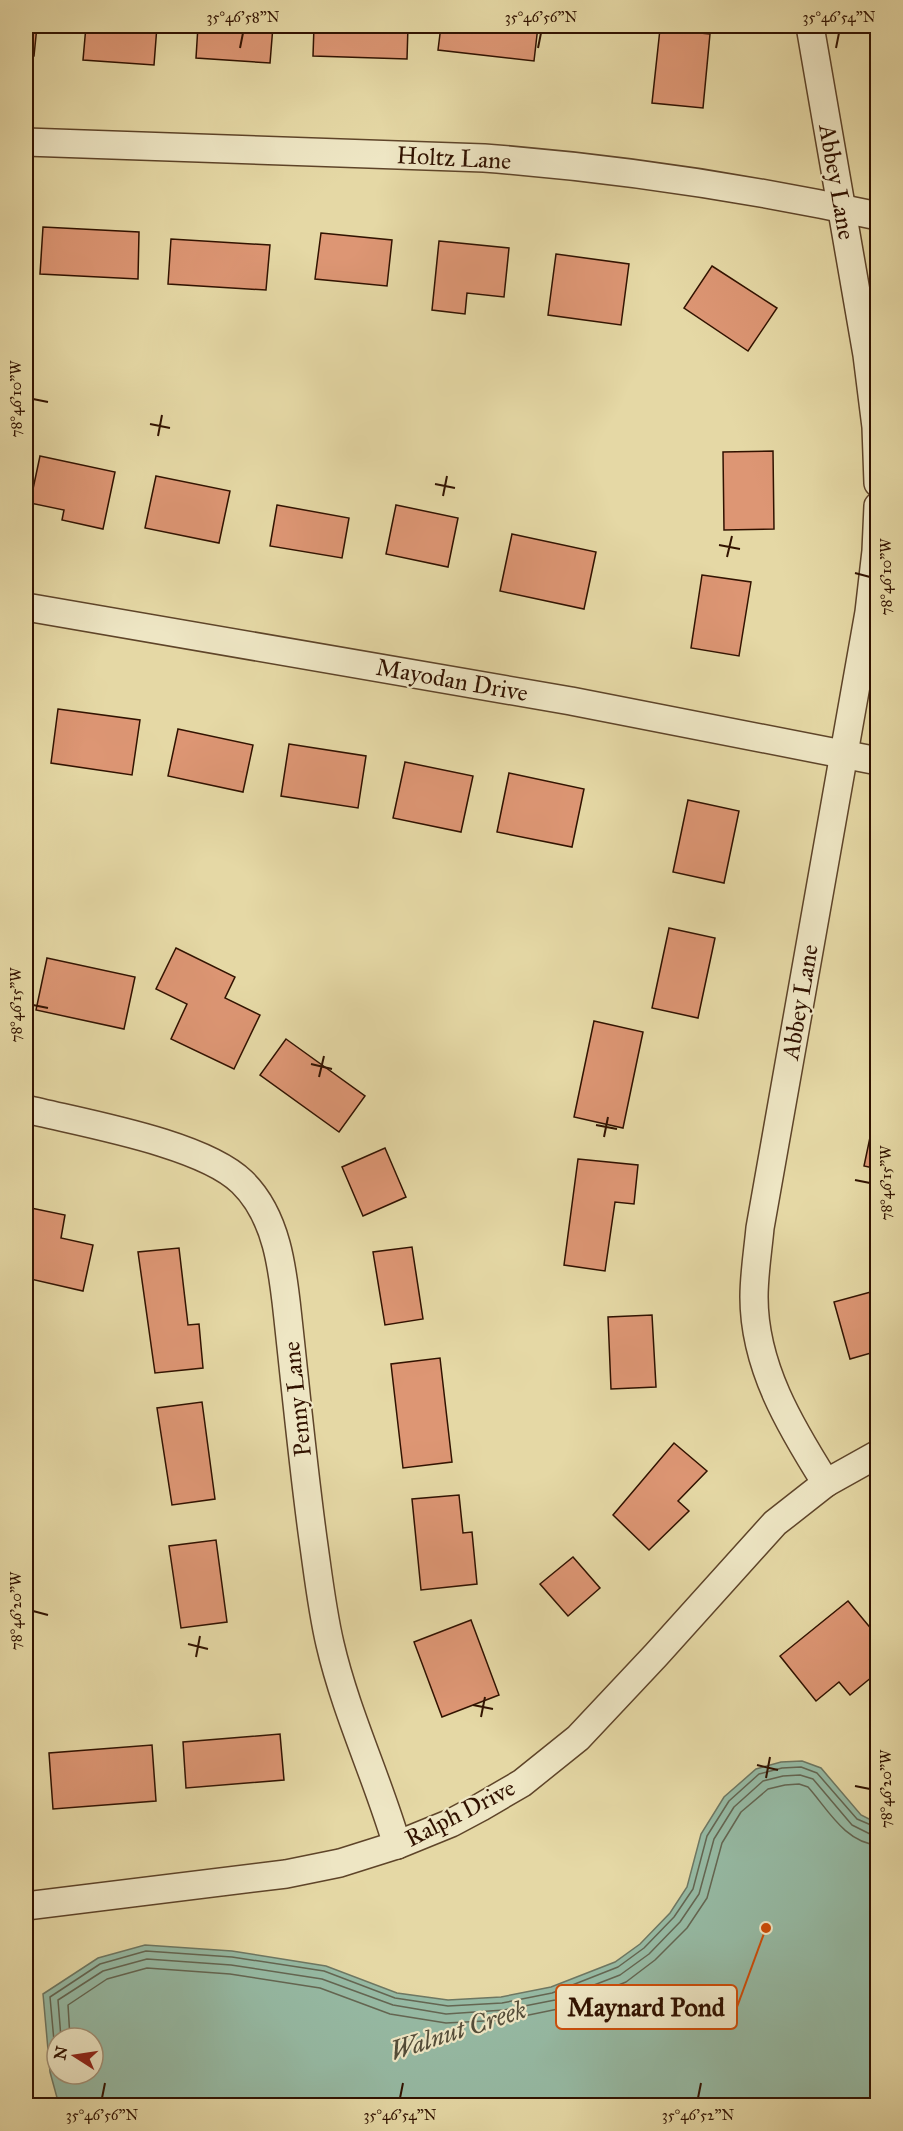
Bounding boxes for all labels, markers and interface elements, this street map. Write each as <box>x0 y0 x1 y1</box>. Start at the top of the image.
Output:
text: 35°46'58"N <box>207 8 280 26</box>
text: 35°46'56"N <box>505 8 578 26</box>
text: 35°46'54"N <box>803 8 876 26</box>
street label: Abbey Lane <box>812 121 862 242</box>
street label: Holtz Lane <box>396 140 512 176</box>
text: 78°46'10"W <box>7 360 25 438</box>
text: 78°46'10"W <box>877 538 895 616</box>
street label: Mayodan Drive <box>374 652 530 708</box>
street label: Abbey Lane <box>775 942 825 1063</box>
text: 78°46'15"W <box>7 967 25 1043</box>
text: 78°46'15"W <box>877 1145 895 1221</box>
street label: Penny Lane <box>276 1340 318 1458</box>
text: 78°46'20"W <box>7 1571 25 1650</box>
text: 78°46'20"W <box>877 1749 895 1828</box>
street label: Ralph Drive <box>400 1773 520 1853</box>
callout: Maynard Pond <box>556 1985 737 2029</box>
text: Maynard Pond <box>567 1991 726 2023</box>
water label: Walnut Creek <box>386 1993 531 2067</box>
north arrow <box>45 2026 105 2086</box>
text: N <box>50 2044 72 2062</box>
text: 35°46'56"N <box>66 2106 139 2124</box>
text: 35°46'54"N <box>364 2106 437 2124</box>
text: 35°46'52"N <box>662 2106 734 2124</box>

